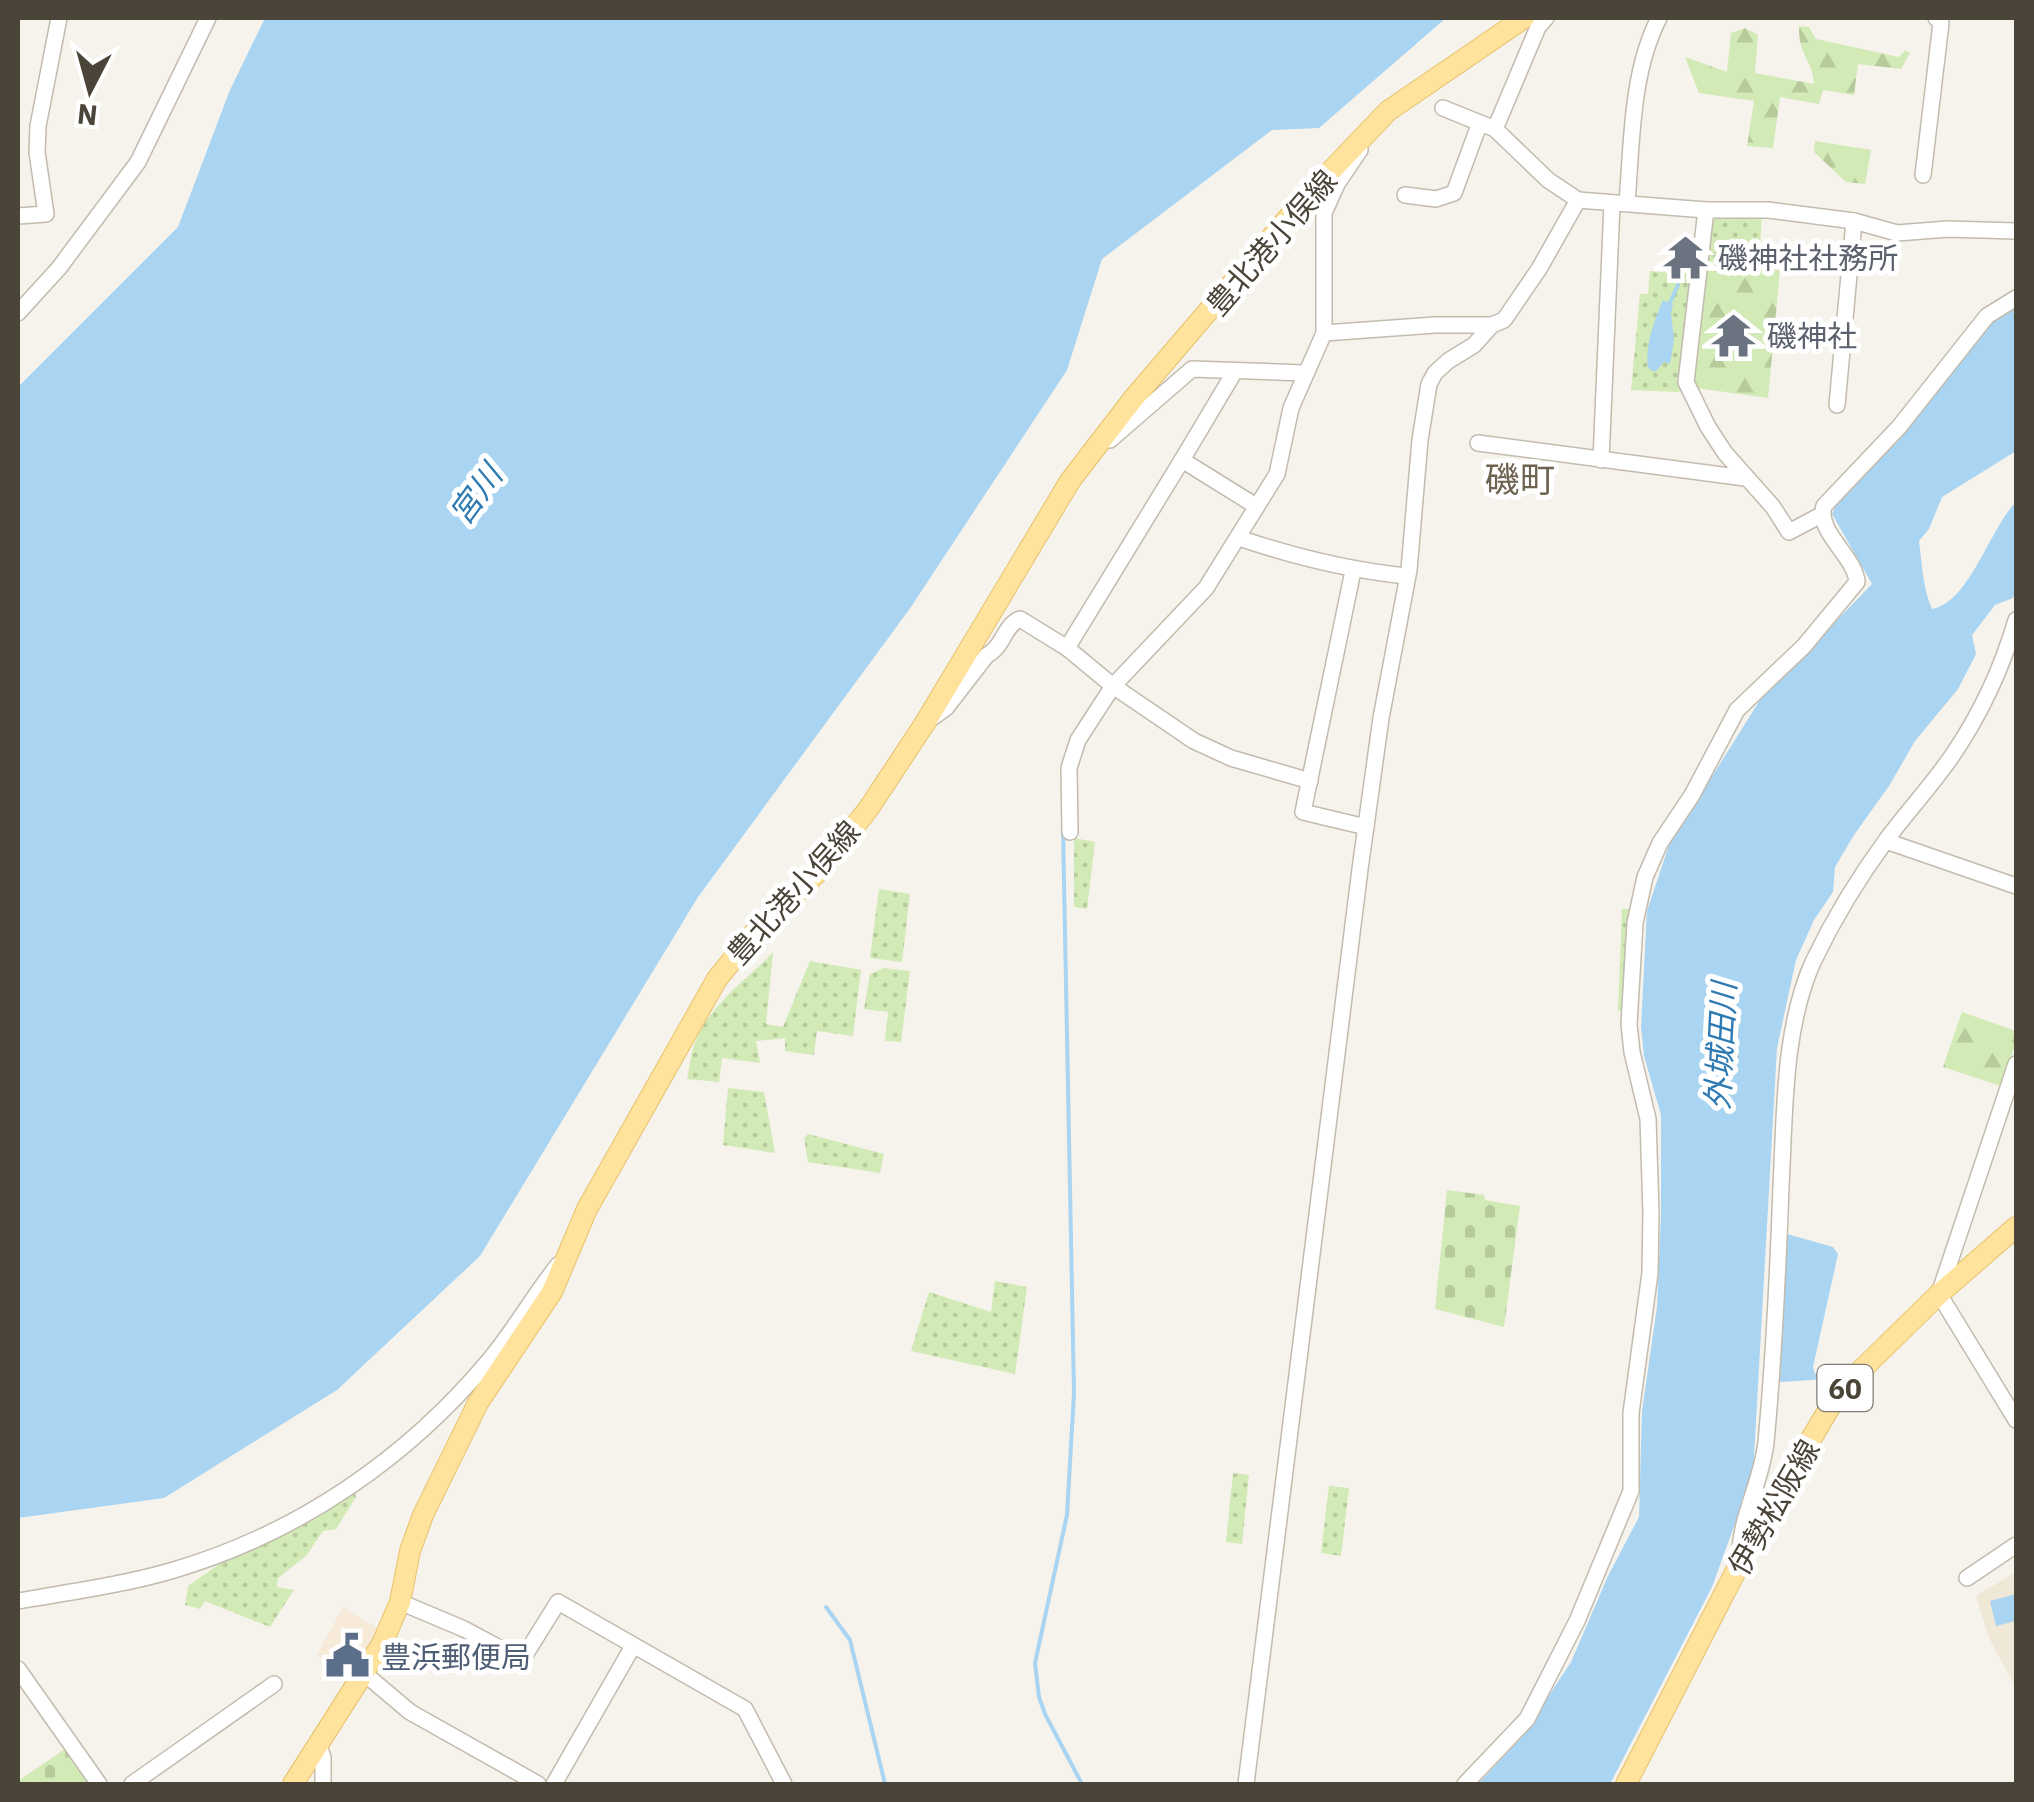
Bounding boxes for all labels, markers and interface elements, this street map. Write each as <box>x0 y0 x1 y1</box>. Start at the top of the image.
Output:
north arrow <box>40 40 140 140</box>
text: N <box>75 96 99 135</box>
street label: 豊北港小俣線 <box>1197 161 1345 323</box>
temple icon: 磯神社社務所 <box>1661 233 1709 281</box>
place label: 磯神社社務所 <box>1718 238 1898 277</box>
temple icon: 磯神社 <box>1710 311 1758 359</box>
place label: 磯神社 <box>1767 316 1857 355</box>
water label: 宮川 <box>439 453 513 532</box>
district label: 磯町 <box>1485 456 1555 502</box>
street label: 豊北港小俣線 <box>718 812 868 972</box>
water label: 外城田川 <box>1696 978 1744 1111</box>
road number: 60 <box>1818 1365 1872 1411</box>
street label: 伊勢松阪線 <box>1719 1432 1827 1582</box>
public building icon: 豊浜郵便局 <box>324 1632 372 1680</box>
place label: 豊浜郵便局 <box>381 1637 531 1676</box>

